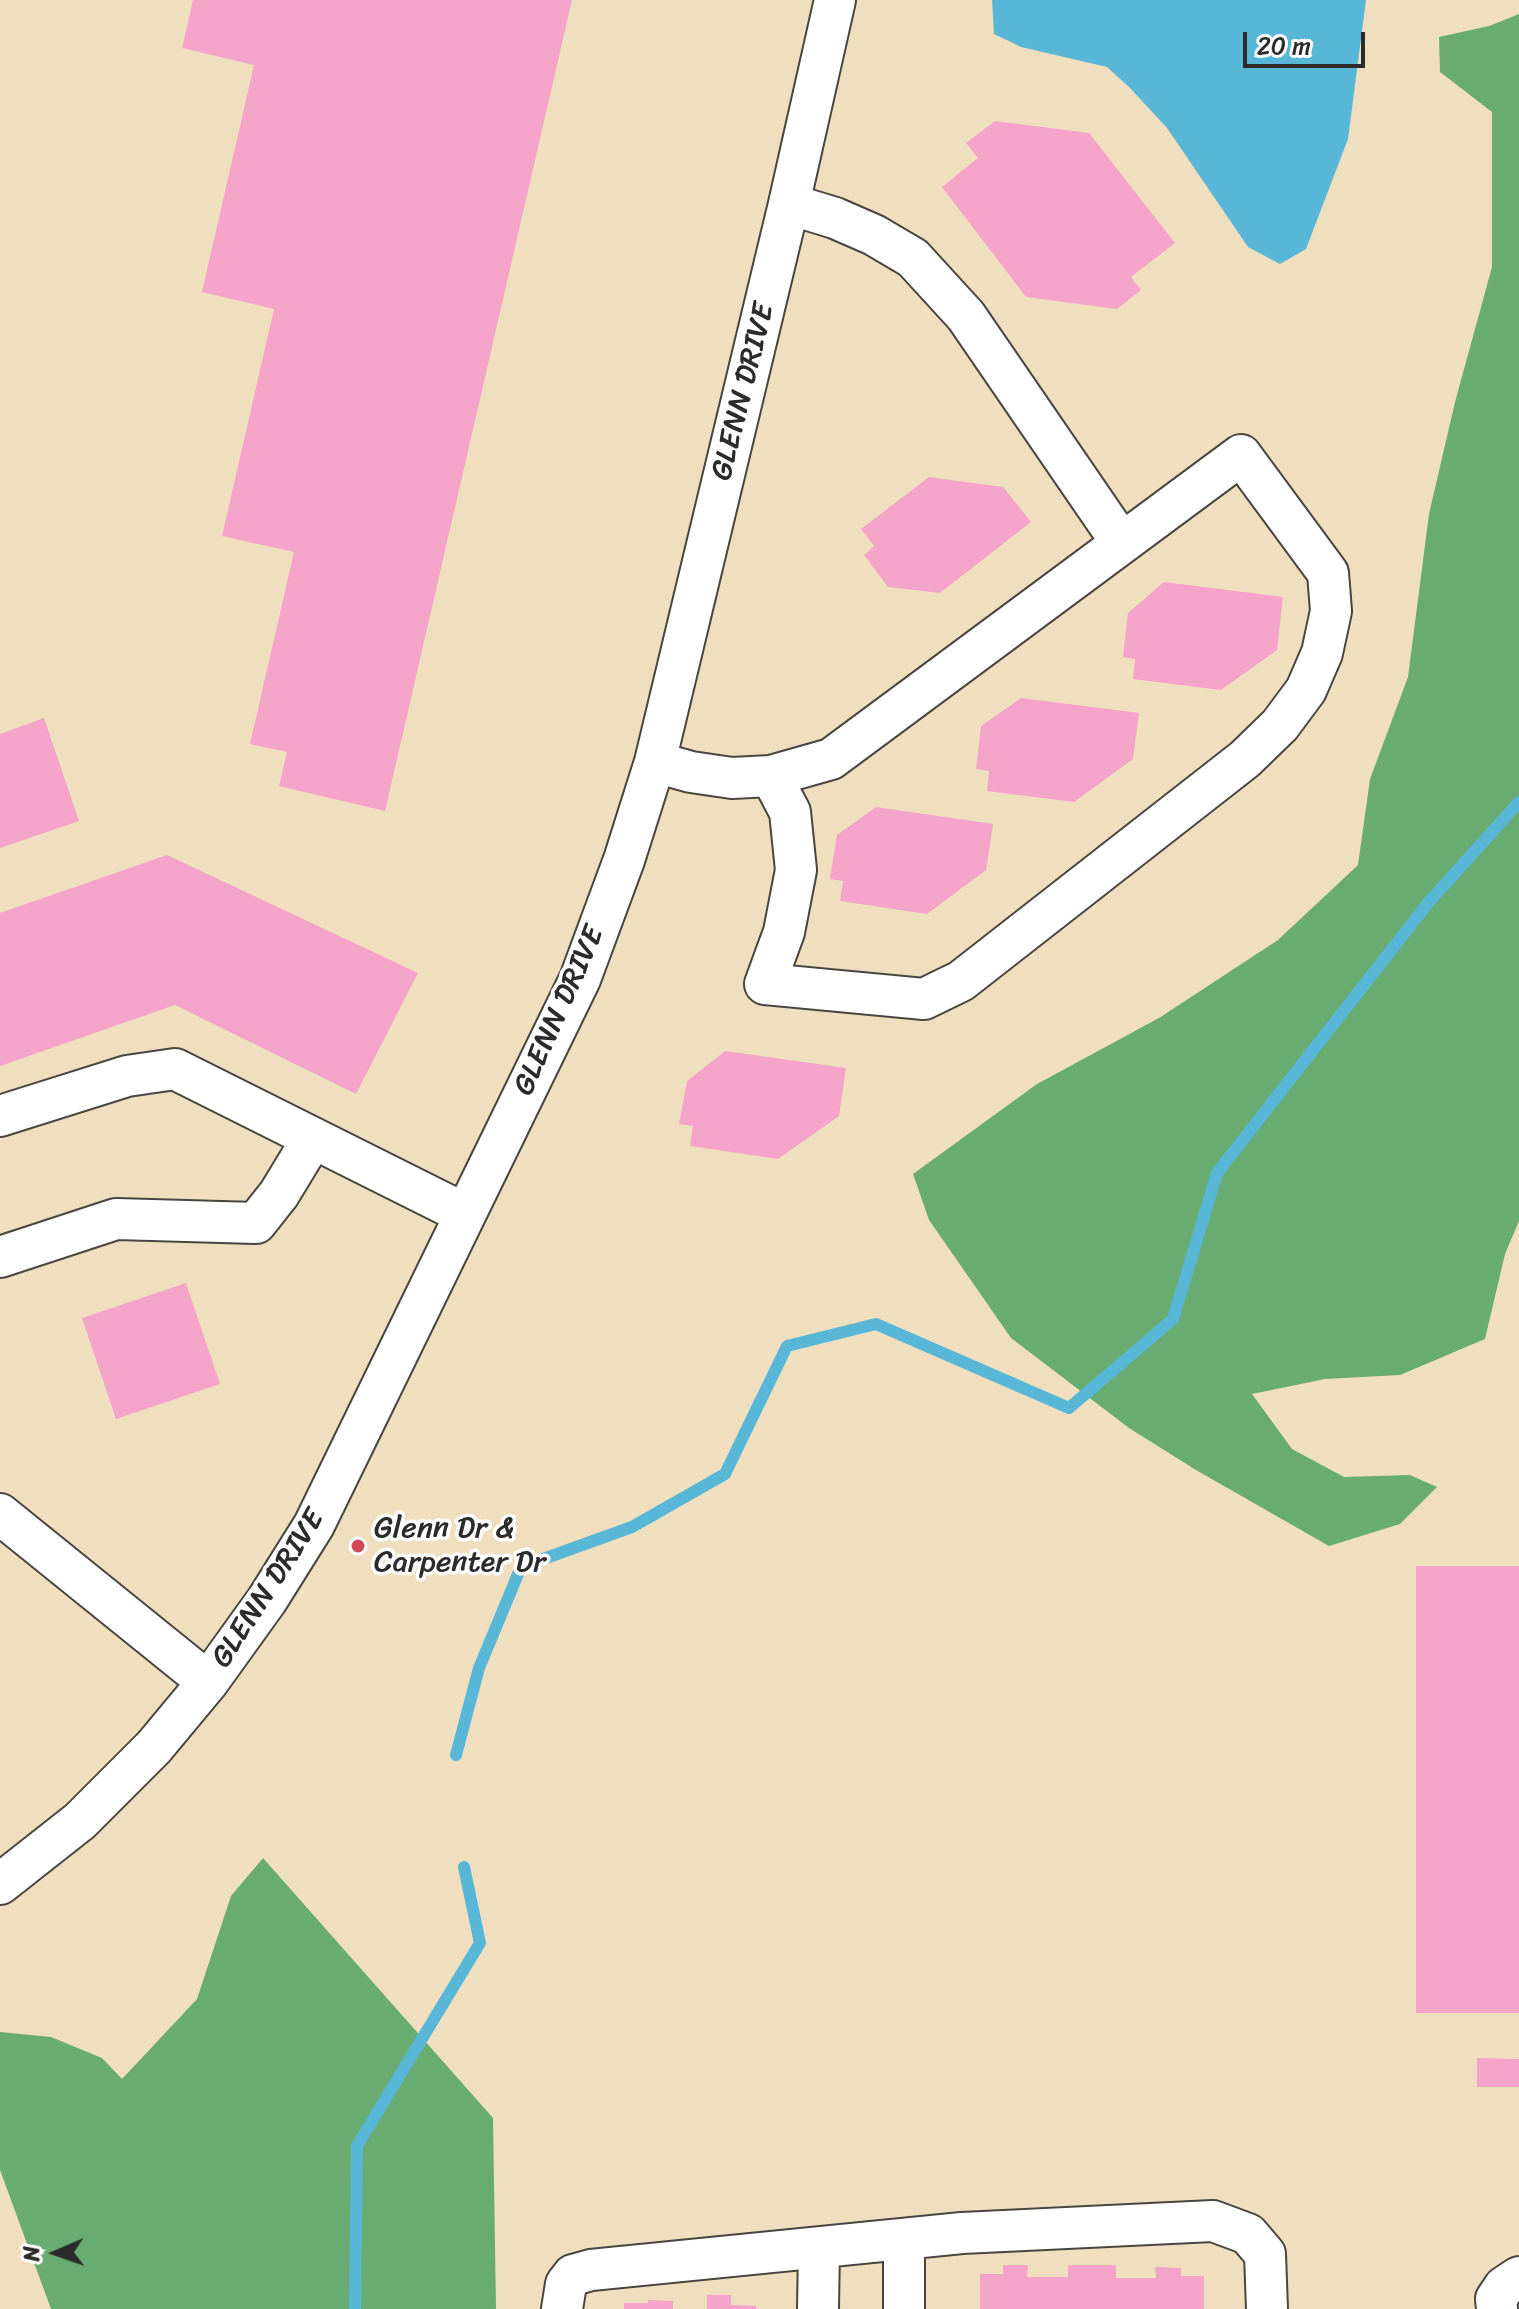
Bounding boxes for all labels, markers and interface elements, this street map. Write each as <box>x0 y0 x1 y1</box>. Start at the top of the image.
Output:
scale bar <box>1247 16 1369 66</box>
text: 20 m <box>1257 25 1311 67</box>
street label: GLENN DRIVE <box>705 300 783 484</box>
street label: GLENN DRIVE <box>507 921 613 1101</box>
street label: GLENN DRIVE <box>205 1503 333 1675</box>
place label: Glenn Dr & Carpenter Dr <box>374 1511 546 1582</box>
marker: Glenn Dr & Carpenter Dr <box>349 1537 367 1555</box>
north arrow <box>16 2213 96 2293</box>
text: N <box>12 2246 51 2262</box>

